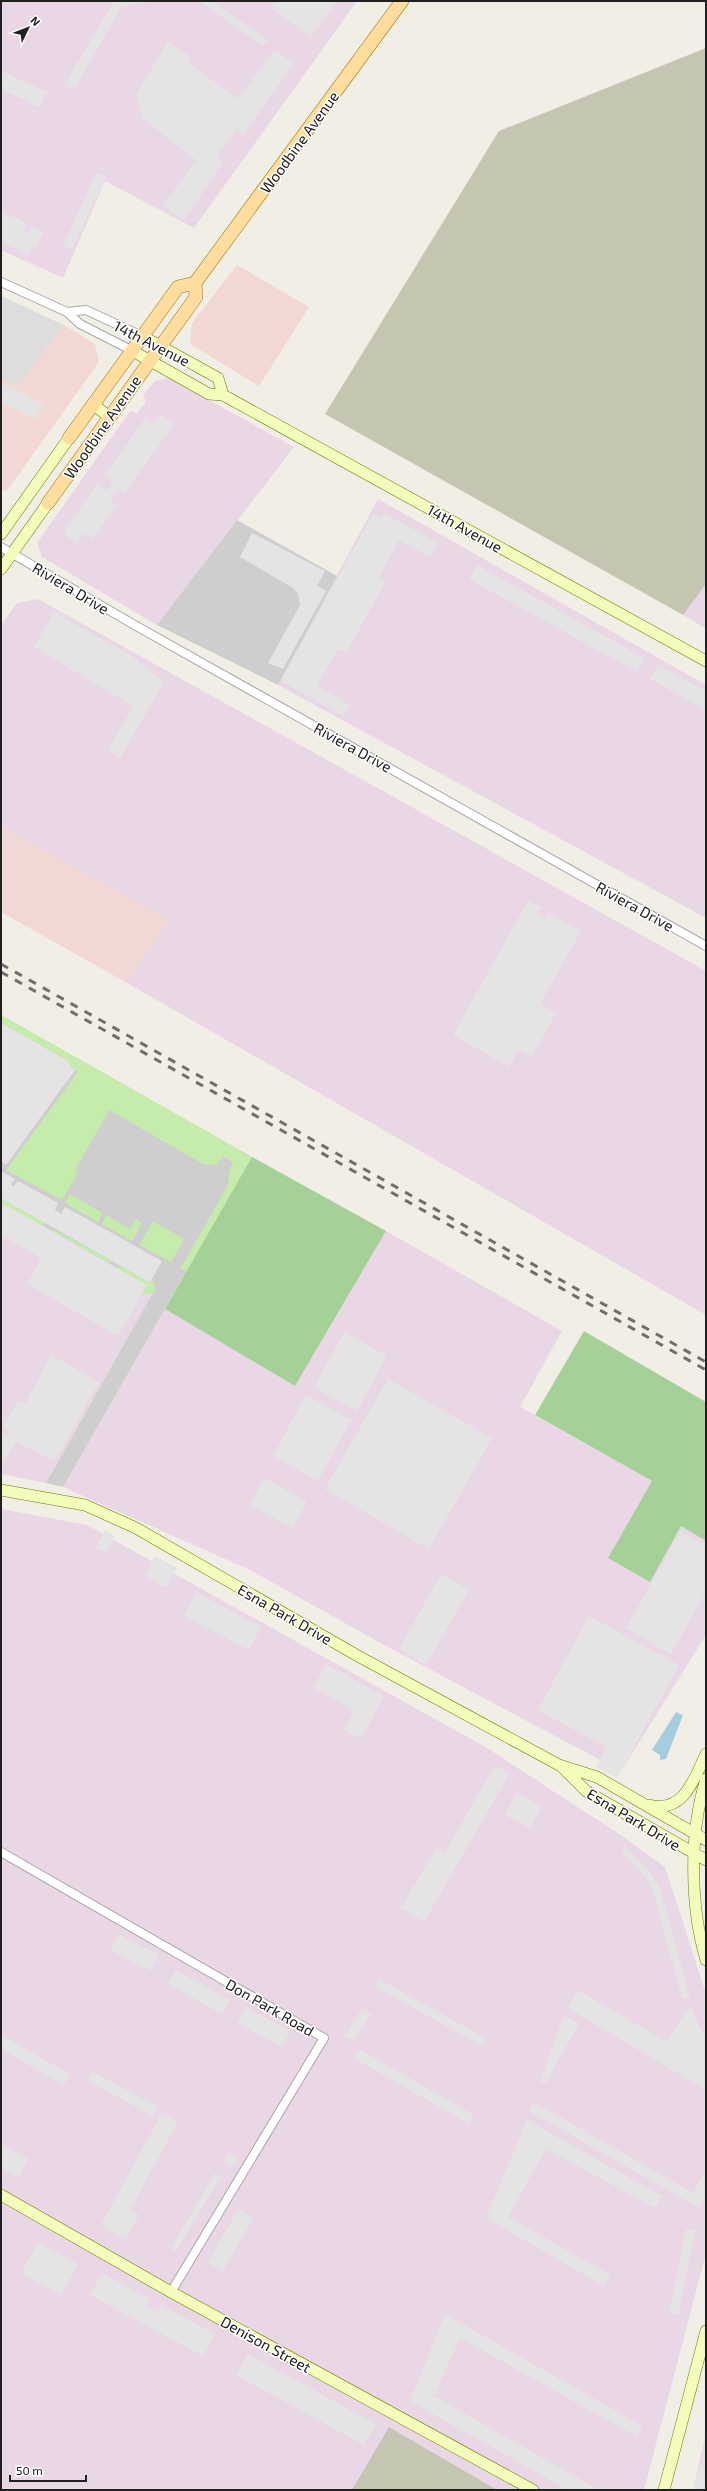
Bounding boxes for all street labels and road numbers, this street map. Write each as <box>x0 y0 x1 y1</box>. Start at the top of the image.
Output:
street label: Woodbine Avenue <box>256 87 342 197</box>
street label: 14th Avenue <box>111 316 193 370</box>
street label: Woodbine Avenue <box>60 372 144 482</box>
street label: 14th Avenue <box>424 500 506 556</box>
street label: Riviera Drive <box>30 558 112 618</box>
street label: Riviera Drive <box>311 718 395 776</box>
street label: Riviera Drive <box>593 877 677 935</box>
street label: Esna Park Drive <box>235 1580 335 1648</box>
street label: Esna Park Drive <box>584 1784 684 1854</box>
street label: Don Park Road <box>223 1974 317 2040</box>
street label: Denison Street <box>218 2312 314 2376</box>

